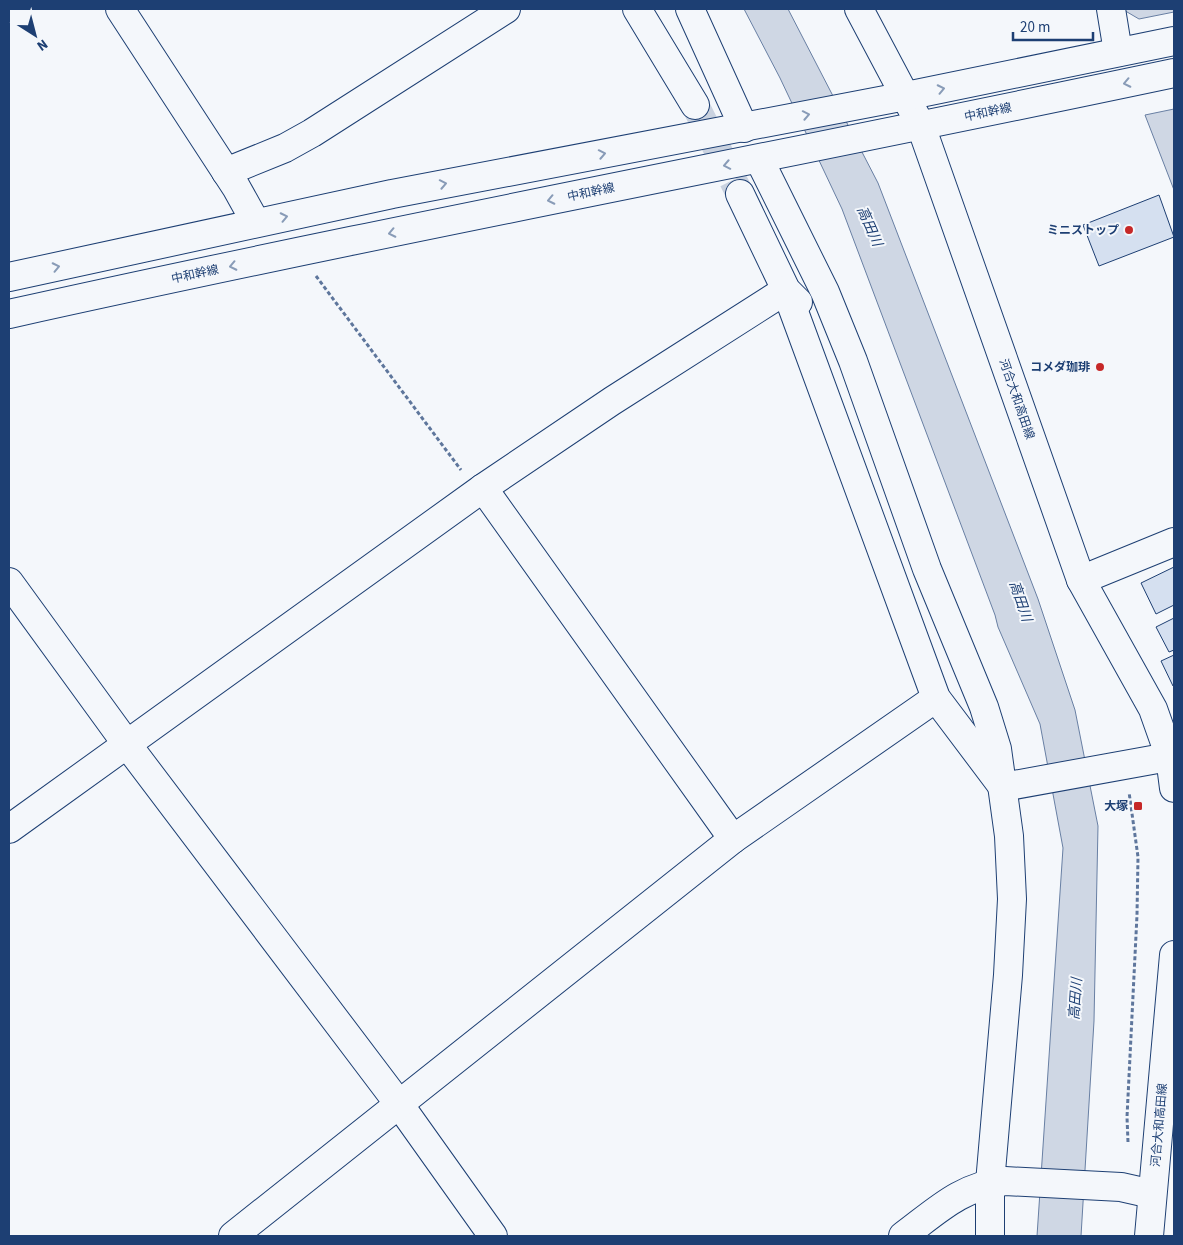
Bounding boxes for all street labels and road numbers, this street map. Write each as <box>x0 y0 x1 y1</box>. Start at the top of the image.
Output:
street label: 中和幹線 <box>963 99 1013 126</box>
street label: 中和幹線 <box>566 179 616 206</box>
street label: 中和幹線 <box>170 261 220 288</box>
street label: 河合大和高田線 <box>995 357 1038 442</box>
street label: 河合大和高田線 <box>1147 1082 1172 1168</box>

